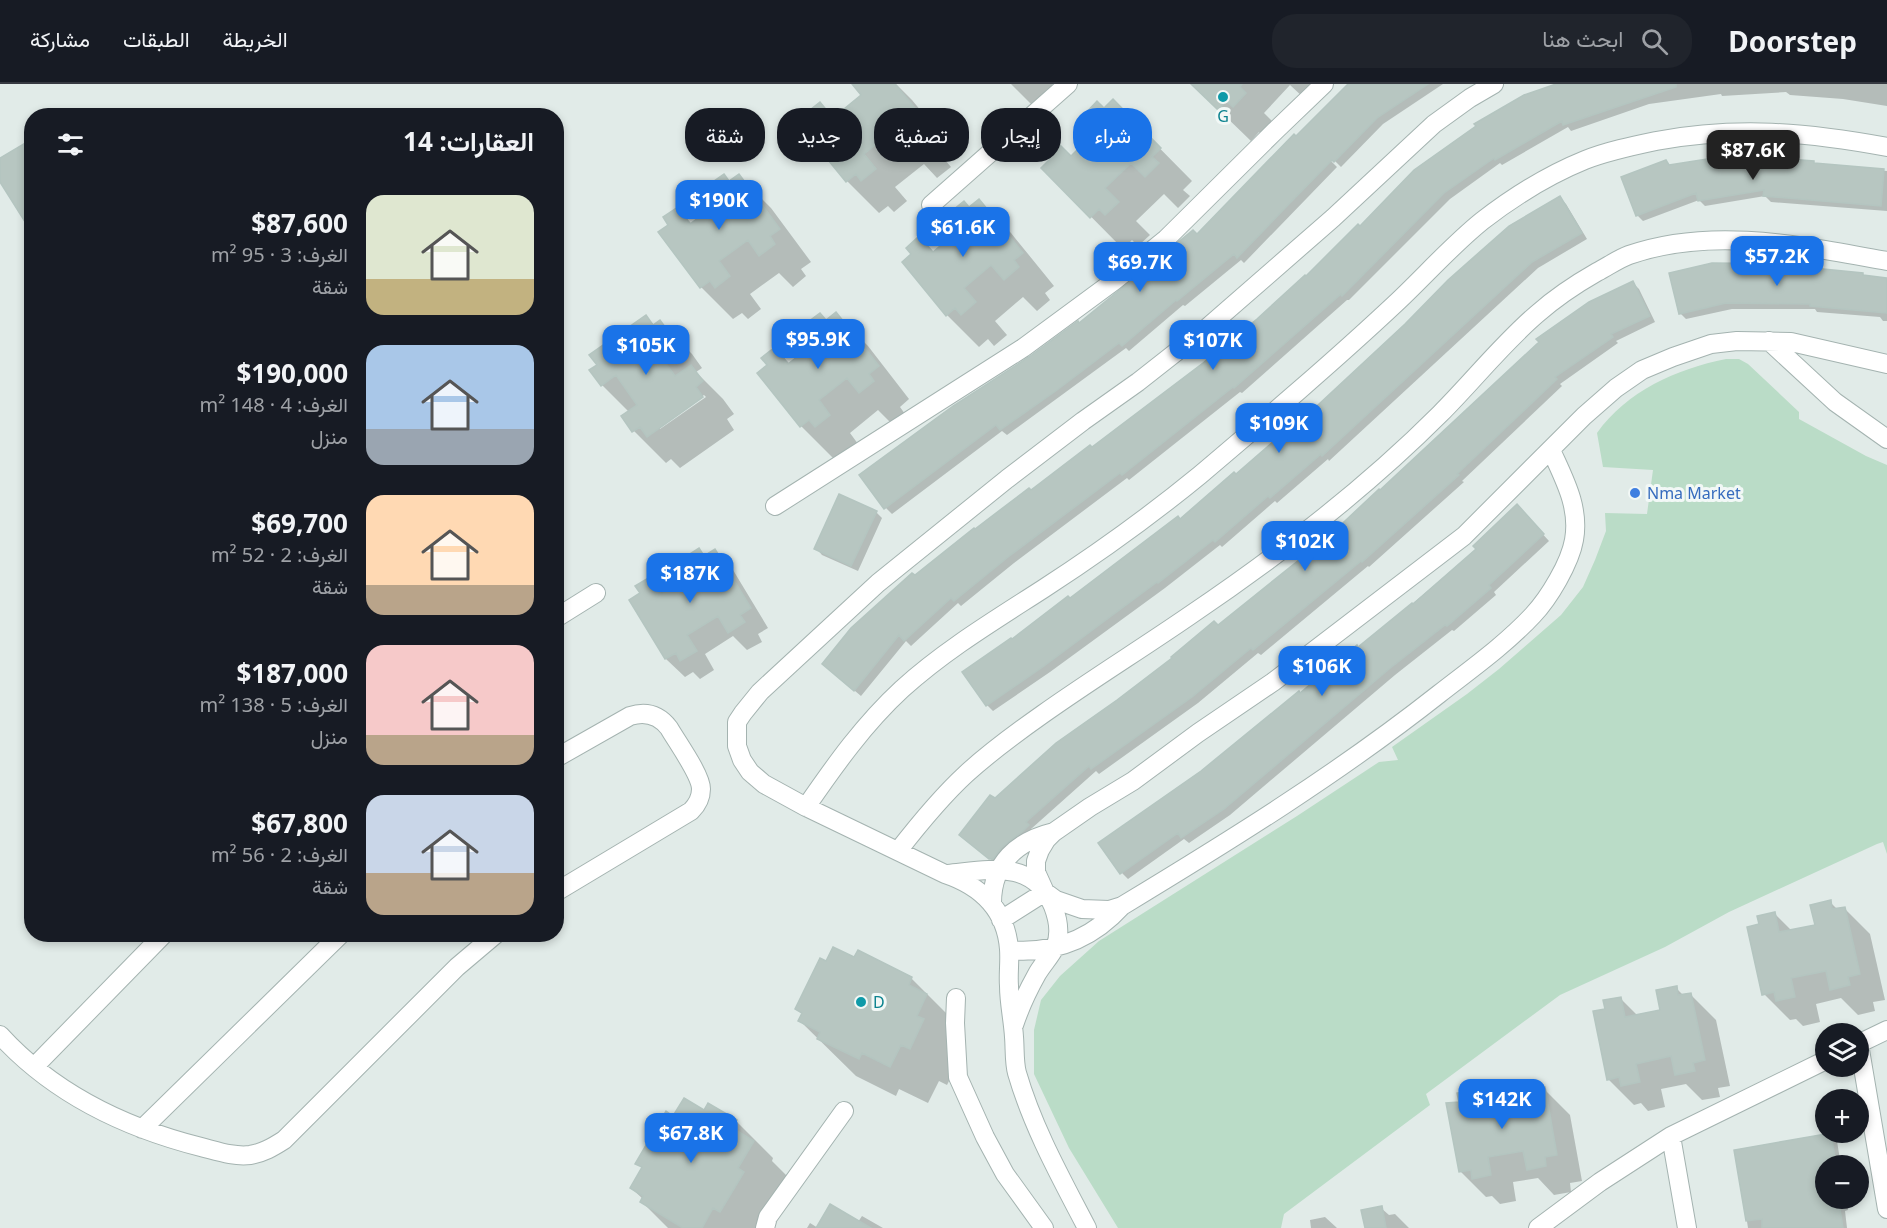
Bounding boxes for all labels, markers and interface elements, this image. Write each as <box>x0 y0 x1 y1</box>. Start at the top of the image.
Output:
search box <box>1272 14 1692 68</box>
text: Doorstep <box>1728 22 1857 60</box>
text: ابحث هنا <box>1542 23 1623 53</box>
text: مشاركة <box>30 25 90 53</box>
text: الطبقات <box>123 25 190 53</box>
text: الخريطة <box>223 25 288 53</box>
icon: search <box>1638 25 1671 58</box>
marker: G <box>1216 90 1230 104</box>
place label: G <box>1217 105 1229 127</box>
chip: شقة <box>685 108 765 162</box>
chip: جديد <box>777 108 862 162</box>
chip: تصفية <box>874 108 969 162</box>
chip: إيجار <box>981 108 1061 162</box>
chip: شراء <box>1073 108 1152 162</box>
text: العقارات: 14 <box>403 123 534 159</box>
icon: filters <box>54 128 87 161</box>
pin: $87.6K <box>1704 130 1802 181</box>
text: $87.6K <box>1721 136 1785 163</box>
pin: $190K <box>677 180 761 231</box>
text: $190K <box>689 186 749 213</box>
text: $87,600 <box>251 205 348 241</box>
pin: $61.6K <box>914 207 1012 258</box>
text: $61.6K <box>931 213 995 240</box>
icon: home <box>414 219 486 291</box>
pin: $57.2K <box>1728 236 1826 287</box>
text: الغرف: 3 · 95 m² <box>211 241 348 268</box>
pin: $69.7K <box>1091 242 1189 293</box>
text: $57.2K <box>1745 242 1809 269</box>
text: $69.7K <box>1108 248 1172 275</box>
text: شقة <box>312 273 348 300</box>
pin: $95.9K <box>769 319 867 370</box>
pin: $107K <box>1171 320 1255 371</box>
pin: $105K <box>604 325 688 376</box>
text: $95.9K <box>786 325 850 352</box>
text: $107K <box>1183 326 1243 353</box>
text: $105K <box>616 331 676 358</box>
text: $190,000 <box>236 355 348 391</box>
icon: home <box>414 369 486 441</box>
text: الغرف: 4 · 148 m² <box>199 391 348 418</box>
pin: $109K <box>1237 403 1321 454</box>
text: $109K <box>1249 409 1309 436</box>
text: منزل <box>311 423 348 450</box>
place label: Nma Market <box>1647 482 1741 504</box>
marker: Nma Market <box>1628 486 1642 500</box>
text: $69,700 <box>251 505 348 541</box>
icon: home <box>414 519 486 591</box>
pin: $102K <box>1263 521 1347 572</box>
text: $102K <box>1275 527 1335 554</box>
text: الغرف: 2 · 52 m² <box>211 541 348 568</box>
pin: $187K <box>648 553 732 604</box>
text: $187K <box>660 559 720 586</box>
text: شقة <box>312 573 348 600</box>
pin: $106K <box>1280 646 1364 697</box>
text: $106K <box>1292 652 1352 679</box>
text: $187,000 <box>236 655 348 691</box>
icon: home <box>414 669 486 741</box>
text: الغرف: 5 · 138 m² <box>199 691 348 718</box>
text: منزل <box>311 723 348 750</box>
text: $67,800 <box>251 805 348 841</box>
icon: home <box>414 819 486 891</box>
text: الغرف: 2 · 56 m² <box>211 841 348 868</box>
text: شقة <box>312 873 348 900</box>
place label: D <box>873 991 885 1013</box>
marker: D <box>854 995 868 1009</box>
map controls <box>1815 1023 1869 1209</box>
button: layers <box>1815 1023 1869 1077</box>
pin: $142K <box>1460 1079 1544 1130</box>
text: $142K <box>1472 1085 1532 1112</box>
button: + <box>1815 1089 1869 1143</box>
pin: $67.8K <box>642 1113 740 1164</box>
text: $67.8K <box>659 1119 723 1146</box>
button: − <box>1815 1155 1869 1209</box>

